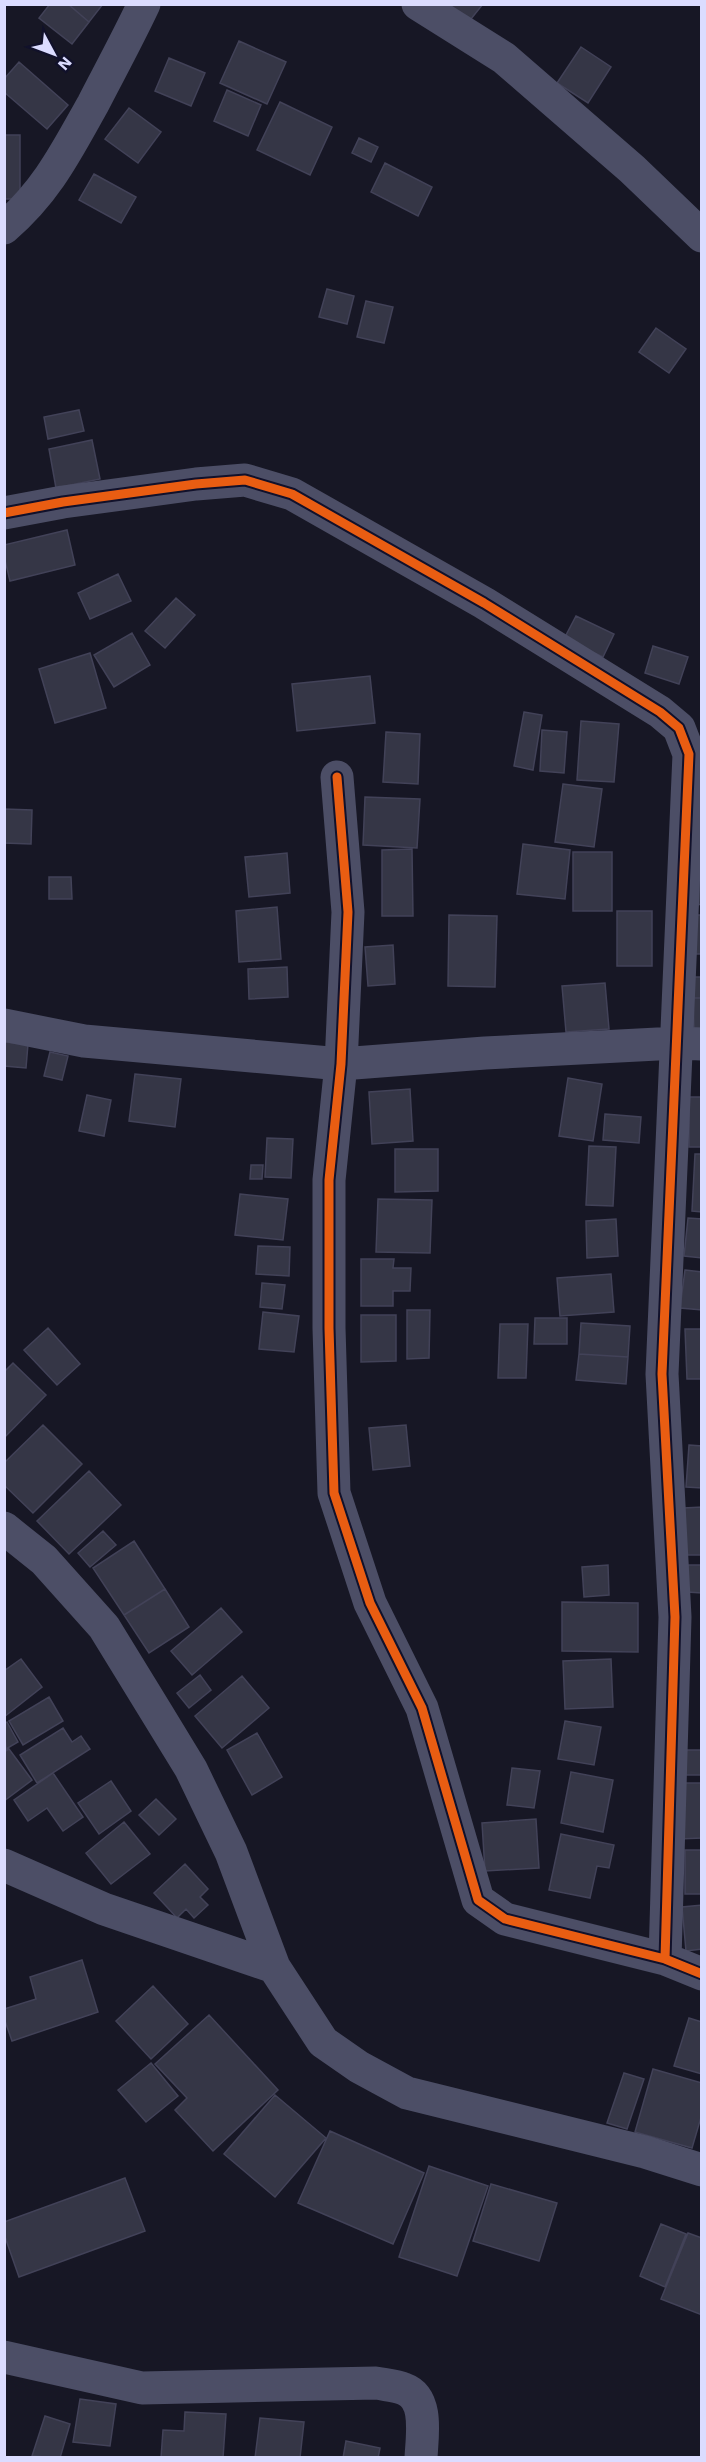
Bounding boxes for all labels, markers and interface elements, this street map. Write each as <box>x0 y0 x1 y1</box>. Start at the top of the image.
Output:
north arrow <box>24 24 84 84</box>
text: N <box>54 53 76 74</box>

